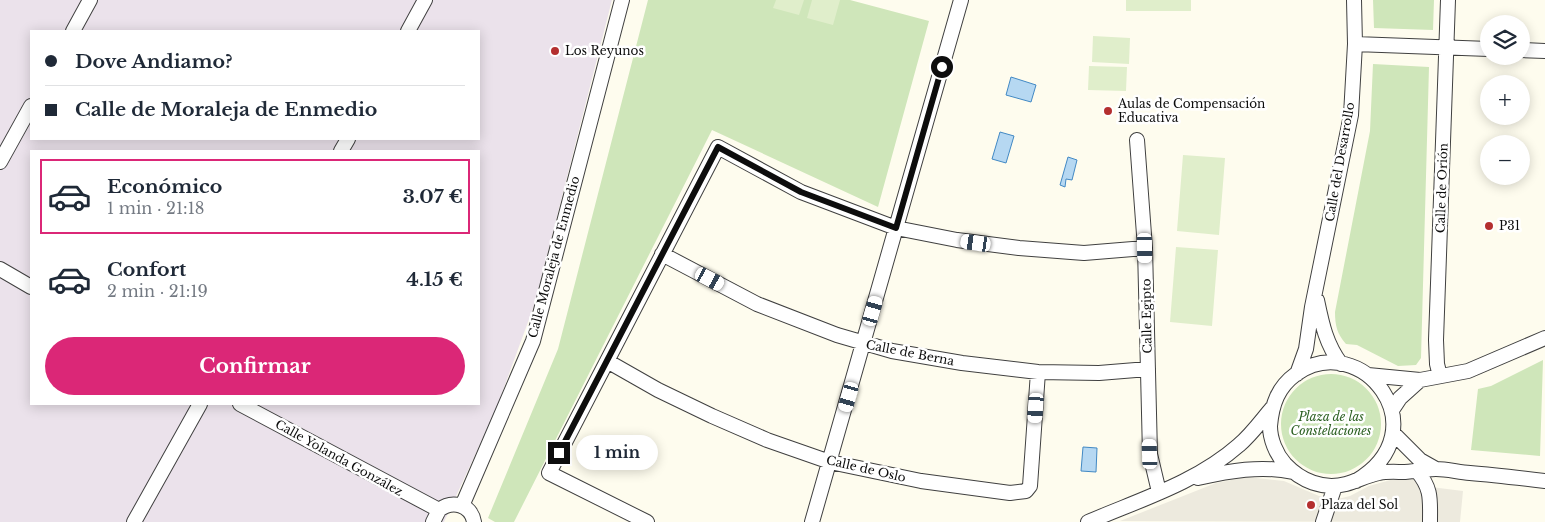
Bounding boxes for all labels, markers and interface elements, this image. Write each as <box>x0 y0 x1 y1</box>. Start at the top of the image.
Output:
map controls <box>1480 15 1530 185</box>
button: layers <box>1480 15 1530 65</box>
place label: Los Reyunos <box>565 43 644 58</box>
marker: Los Reyunos <box>549 45 561 57</box>
text: Dove Andiamo? <box>75 50 233 73</box>
route start <box>931 56 953 78</box>
button: + <box>1480 75 1530 125</box>
place label: Aulas de Compensación Educativa <box>1117 96 1265 125</box>
text: Calle de Moraleja de Enmedio <box>75 98 377 121</box>
street label: Calle del Desarrollo <box>1322 101 1357 223</box>
marker: Aulas de Compensación Educativa <box>1102 105 1114 117</box>
button: − <box>1480 135 1530 185</box>
street label: Calle de Orión <box>1432 143 1451 233</box>
icon: car <box>47 174 92 219</box>
street label: Calle Moraleja de Enmedio <box>525 174 582 339</box>
text: Económico <box>107 175 222 198</box>
text: 3.07 € <box>403 185 463 208</box>
text: 1 min · 21:18 <box>107 198 205 218</box>
place label: P31 <box>1499 218 1520 233</box>
marker: P31 <box>1483 220 1495 232</box>
car <box>960 233 991 253</box>
car <box>1137 233 1152 263</box>
icon: car <box>47 257 92 302</box>
text: Confort <box>107 258 186 281</box>
car <box>693 265 726 293</box>
text: 4.15 € <box>406 268 463 291</box>
street label: Calle Egipto <box>1138 278 1155 354</box>
text: 2 min · 21:19 <box>107 281 208 301</box>
car <box>861 295 884 327</box>
button: Confirmar <box>45 337 465 395</box>
street label: Calle de Berna <box>865 337 956 368</box>
car <box>837 381 860 413</box>
car <box>1027 393 1044 423</box>
park label: Plaza de las Constelaciones <box>1291 409 1372 438</box>
street label: Calle Yolanda González <box>273 416 406 499</box>
callout: 1 min <box>576 436 659 470</box>
car <box>1141 439 1158 469</box>
route end <box>548 442 570 464</box>
text: 1 min <box>594 442 640 462</box>
street label: Calle de Oslo <box>825 452 908 485</box>
place label: Plaza del Sol <box>1321 497 1398 512</box>
marker: Plaza del Sol <box>1305 499 1317 511</box>

